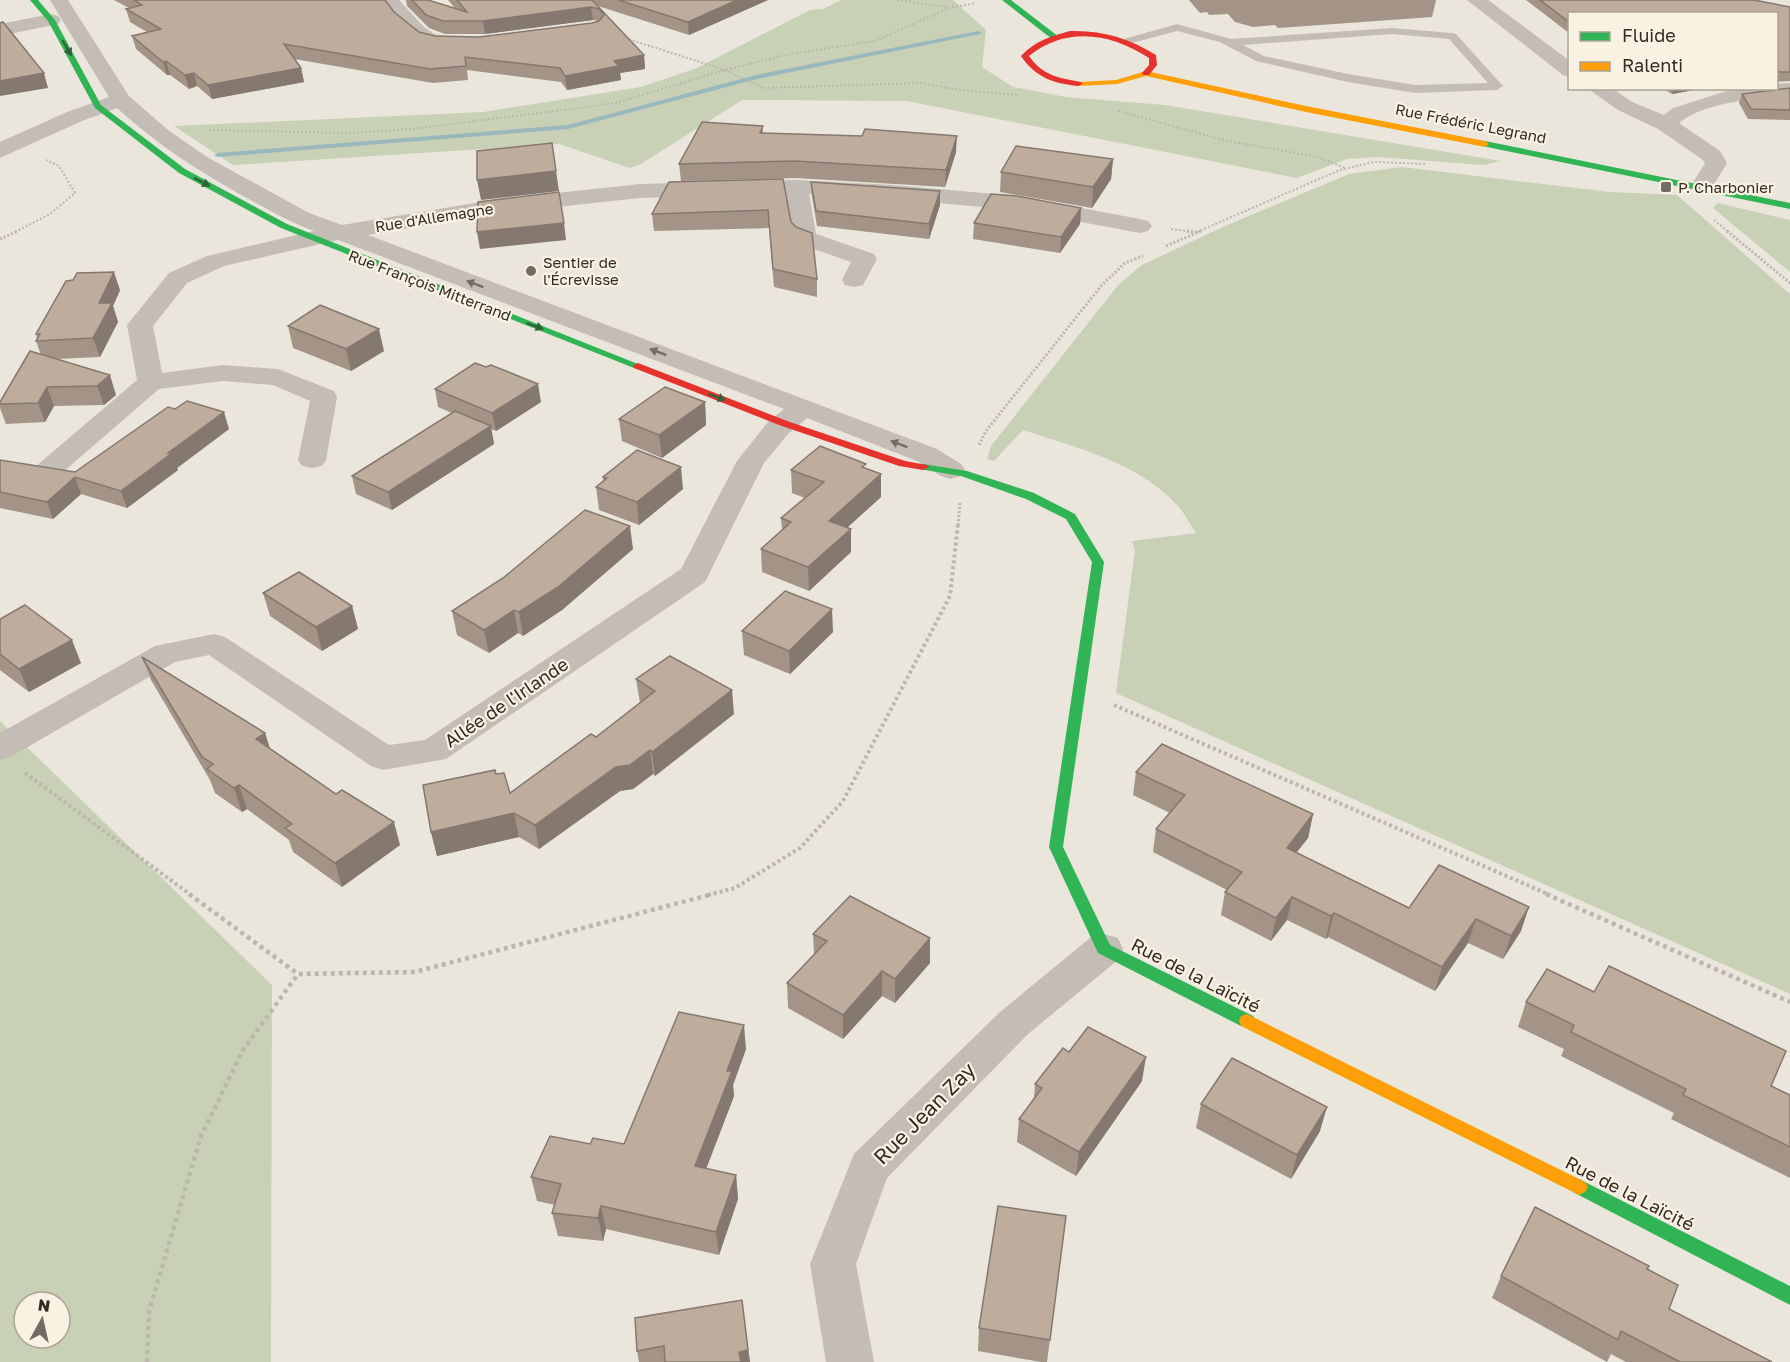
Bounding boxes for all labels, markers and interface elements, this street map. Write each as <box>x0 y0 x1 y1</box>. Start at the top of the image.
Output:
legend <box>1568 12 1778 90</box>
text: Fluide <box>1622 24 1676 46</box>
one-way arrow <box>61 40 71 57</box>
text: Ralenti <box>1622 54 1683 76</box>
street label: Rue Frédéric Legrand <box>1394 100 1548 146</box>
one-way arrow <box>194 177 211 187</box>
place label: P. Charbonier <box>1678 178 1774 196</box>
marker: P. Charbonier <box>1659 180 1673 194</box>
street label: Rue d'Allemagne <box>374 199 495 235</box>
street label: Rue François Mitterrand <box>346 246 514 324</box>
place label: Sentier de l'Écrevisse <box>543 253 619 288</box>
marker: Sentier de l'Écrevisse <box>524 264 538 278</box>
one-way arrow <box>466 278 484 288</box>
one-way arrow <box>526 322 544 331</box>
one-way arrow <box>649 347 667 357</box>
one-way arrow <box>708 392 726 402</box>
one-way arrow <box>890 439 908 448</box>
street label: Allée de l'Irlande <box>440 652 572 752</box>
street label: Rue de la Laïcité <box>1128 933 1264 1017</box>
street label: Rue Jean Zay <box>868 1056 981 1169</box>
street label: Rue de la Laïcité <box>1562 1151 1698 1235</box>
north arrow <box>12 1290 72 1350</box>
text: N <box>37 1294 52 1316</box>

